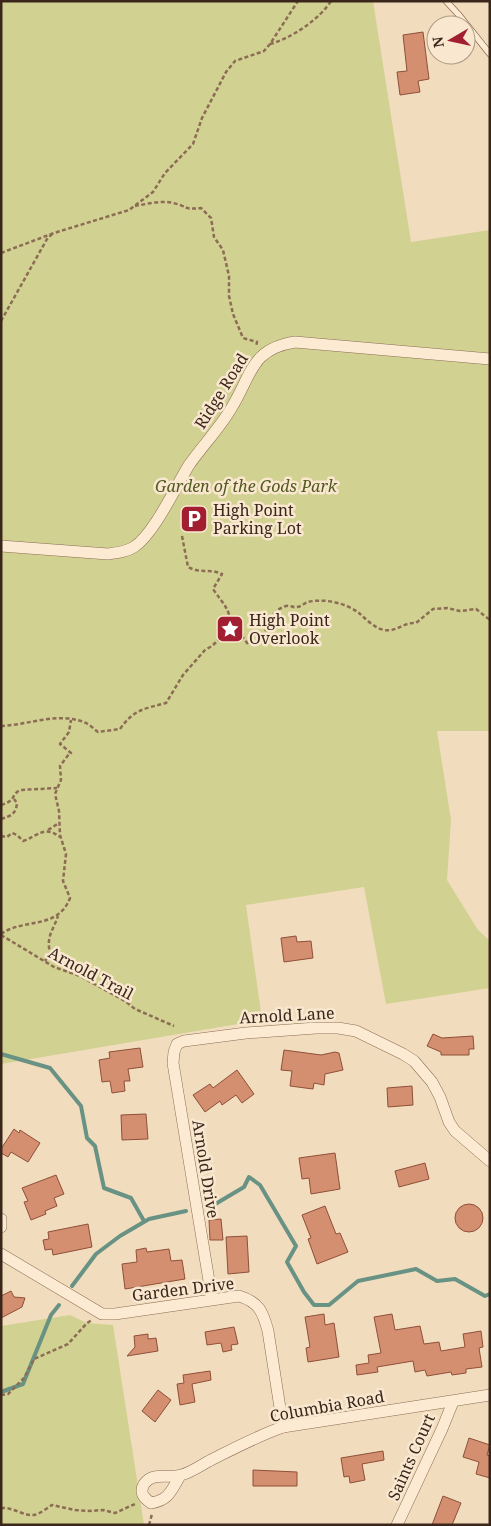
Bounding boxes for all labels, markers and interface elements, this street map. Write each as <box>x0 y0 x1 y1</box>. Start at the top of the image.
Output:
north arrow <box>426 15 476 65</box>
text: N <box>427 35 448 49</box>
street label: Ridge Road <box>189 349 253 433</box>
park label: Garden of the Gods Park <box>155 475 338 497</box>
place label: High Point Parking Lot <box>213 499 302 539</box>
parking icon: High Point Parking Lot <box>179 504 209 534</box>
place label: High Point Overlook <box>249 609 330 649</box>
place icon: High Point Overlook <box>215 614 245 644</box>
street label: Arnold Trail <box>45 941 137 1005</box>
street label: Arnold Lane <box>239 1002 335 1028</box>
street label: Arnold Drive <box>187 1118 225 1220</box>
street label: Garden Drive <box>131 1272 235 1306</box>
street label: Columbia Road <box>268 1385 386 1427</box>
street label: Saints Court <box>382 1410 440 1504</box>

